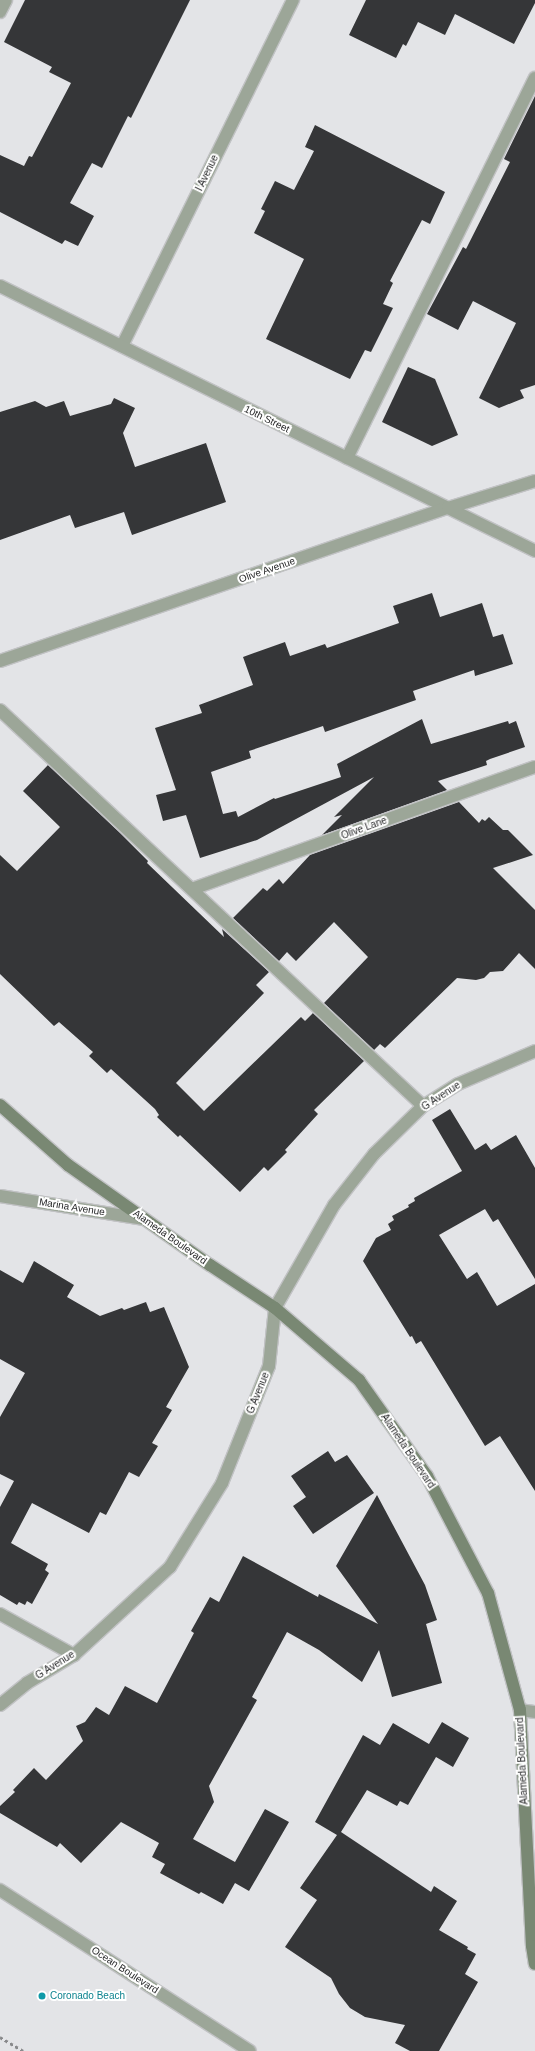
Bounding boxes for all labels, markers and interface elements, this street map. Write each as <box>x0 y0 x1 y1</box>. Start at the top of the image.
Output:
street label: I Avenue <box>193 153 221 193</box>
street label: 10th Street <box>242 403 292 435</box>
street label: Olive Avenue <box>237 555 297 585</box>
street label: Olive Lane <box>339 814 389 842</box>
street label: G Avenue <box>419 1079 463 1113</box>
street label: Marina Avenue <box>38 1196 106 1218</box>
street label: Alameda Boulevard <box>131 1207 209 1267</box>
street label: G Avenue <box>244 1370 272 1416</box>
street label: Alameda Boulevard <box>379 1411 437 1491</box>
street label: G Avenue <box>33 1648 77 1682</box>
street label: Alameda Boulevard <box>514 1717 530 1805</box>
street label: Ocean Boulevard <box>89 1944 161 1996</box>
place label: Coronado Beach <box>50 1990 125 2002</box>
marker: Coronado Beach <box>37 1991 47 2001</box>

